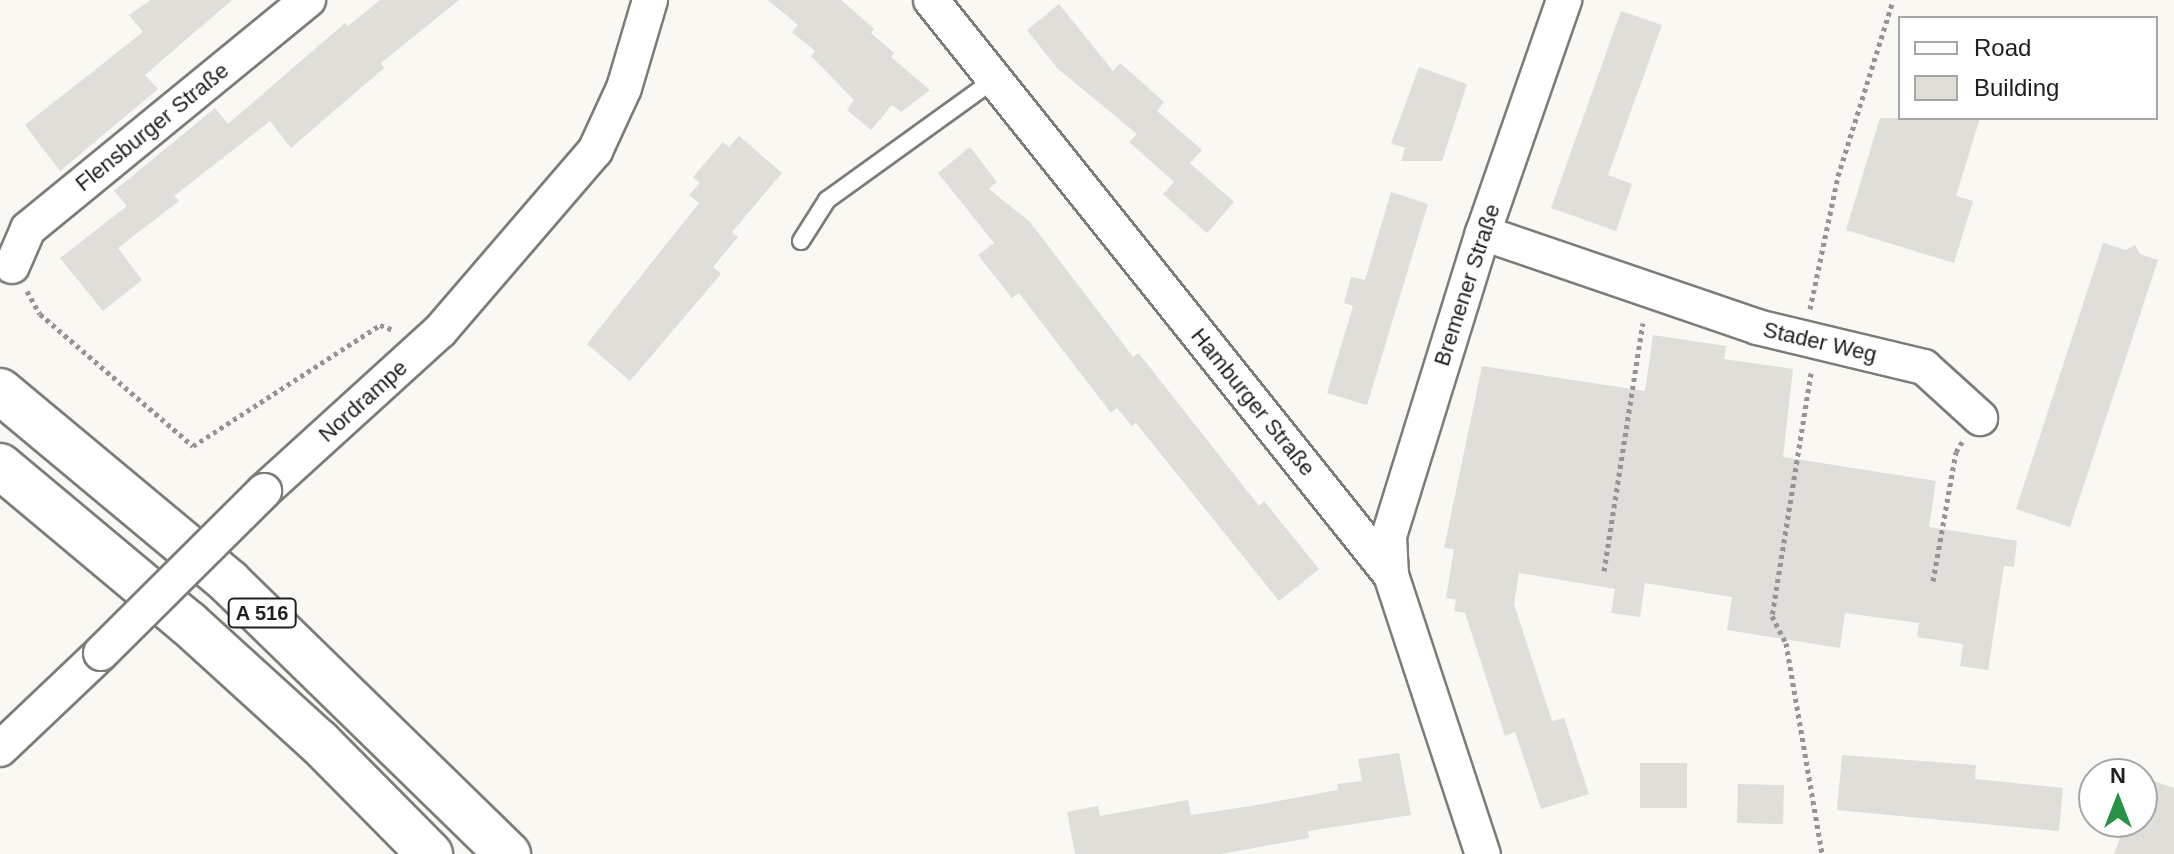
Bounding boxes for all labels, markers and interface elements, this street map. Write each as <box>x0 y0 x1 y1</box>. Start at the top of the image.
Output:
legend <box>1898 16 2158 120</box>
text: Road <box>1974 34 2031 61</box>
street label: Flensburger Straße <box>70 57 234 197</box>
text: Building <box>1974 74 2059 101</box>
street label: Bremener Straße <box>1428 201 1506 369</box>
street label: Stader Weg <box>1761 316 1879 368</box>
street label: Hamburger Straße <box>1185 323 1321 481</box>
street label: Nordrampe <box>313 354 413 448</box>
road number: A 516 <box>226 597 298 629</box>
north arrow <box>2078 758 2158 838</box>
text: N <box>2110 763 2126 788</box>

